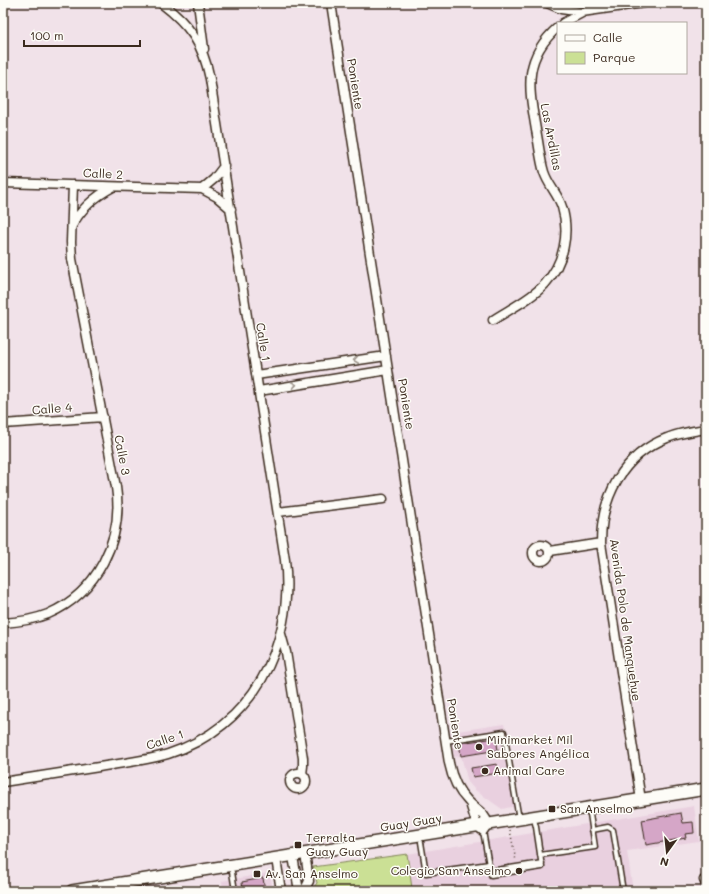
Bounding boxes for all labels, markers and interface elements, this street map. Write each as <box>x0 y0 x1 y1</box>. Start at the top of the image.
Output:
scale bar <box>24 22 140 48</box>
legend <box>557 22 687 74</box>
text: 100 m <box>30 27 64 43</box>
text: Calle <box>593 29 623 45</box>
text: Parque <box>593 49 636 65</box>
street label: Poniente <box>344 57 368 111</box>
street label: Las Ardillas <box>538 102 566 172</box>
street label: Calle 2 <box>83 164 123 182</box>
street label: Calle 1 <box>253 321 275 362</box>
one-way arrow <box>353 355 359 364</box>
street label: Poniente <box>395 377 419 431</box>
one-way arrow <box>291 382 297 390</box>
street label: Calle 4 <box>31 399 73 417</box>
street label: Calle 3 <box>111 433 135 476</box>
street label: Avenida Polo de Manquehue <box>607 538 645 702</box>
street label: Poniente <box>444 697 468 751</box>
street label: Calle 1 <box>144 725 186 753</box>
place label: Minimarket Mil Sabores Angélica <box>487 731 590 761</box>
marker: Minimarket Mil Sabores Angélica <box>474 742 484 752</box>
place label: Animal Care <box>493 762 565 778</box>
marker: Animal Care <box>480 766 490 776</box>
place label: San Anselmo <box>560 800 633 816</box>
marker: San Anselmo <box>547 804 557 814</box>
street label: Guay Guay <box>379 809 443 835</box>
place label: Terralta Guay Guay <box>306 829 368 859</box>
north arrow <box>647 832 687 872</box>
marker: Terralta Guay Guay <box>293 840 303 850</box>
text: N <box>658 854 670 870</box>
place label: Colegio San Anselmo <box>391 862 511 878</box>
place label: Av. San Anselmo <box>265 865 358 881</box>
marker: Colegio San Anselmo <box>514 866 524 876</box>
marker: Av. San Anselmo <box>252 869 262 879</box>

